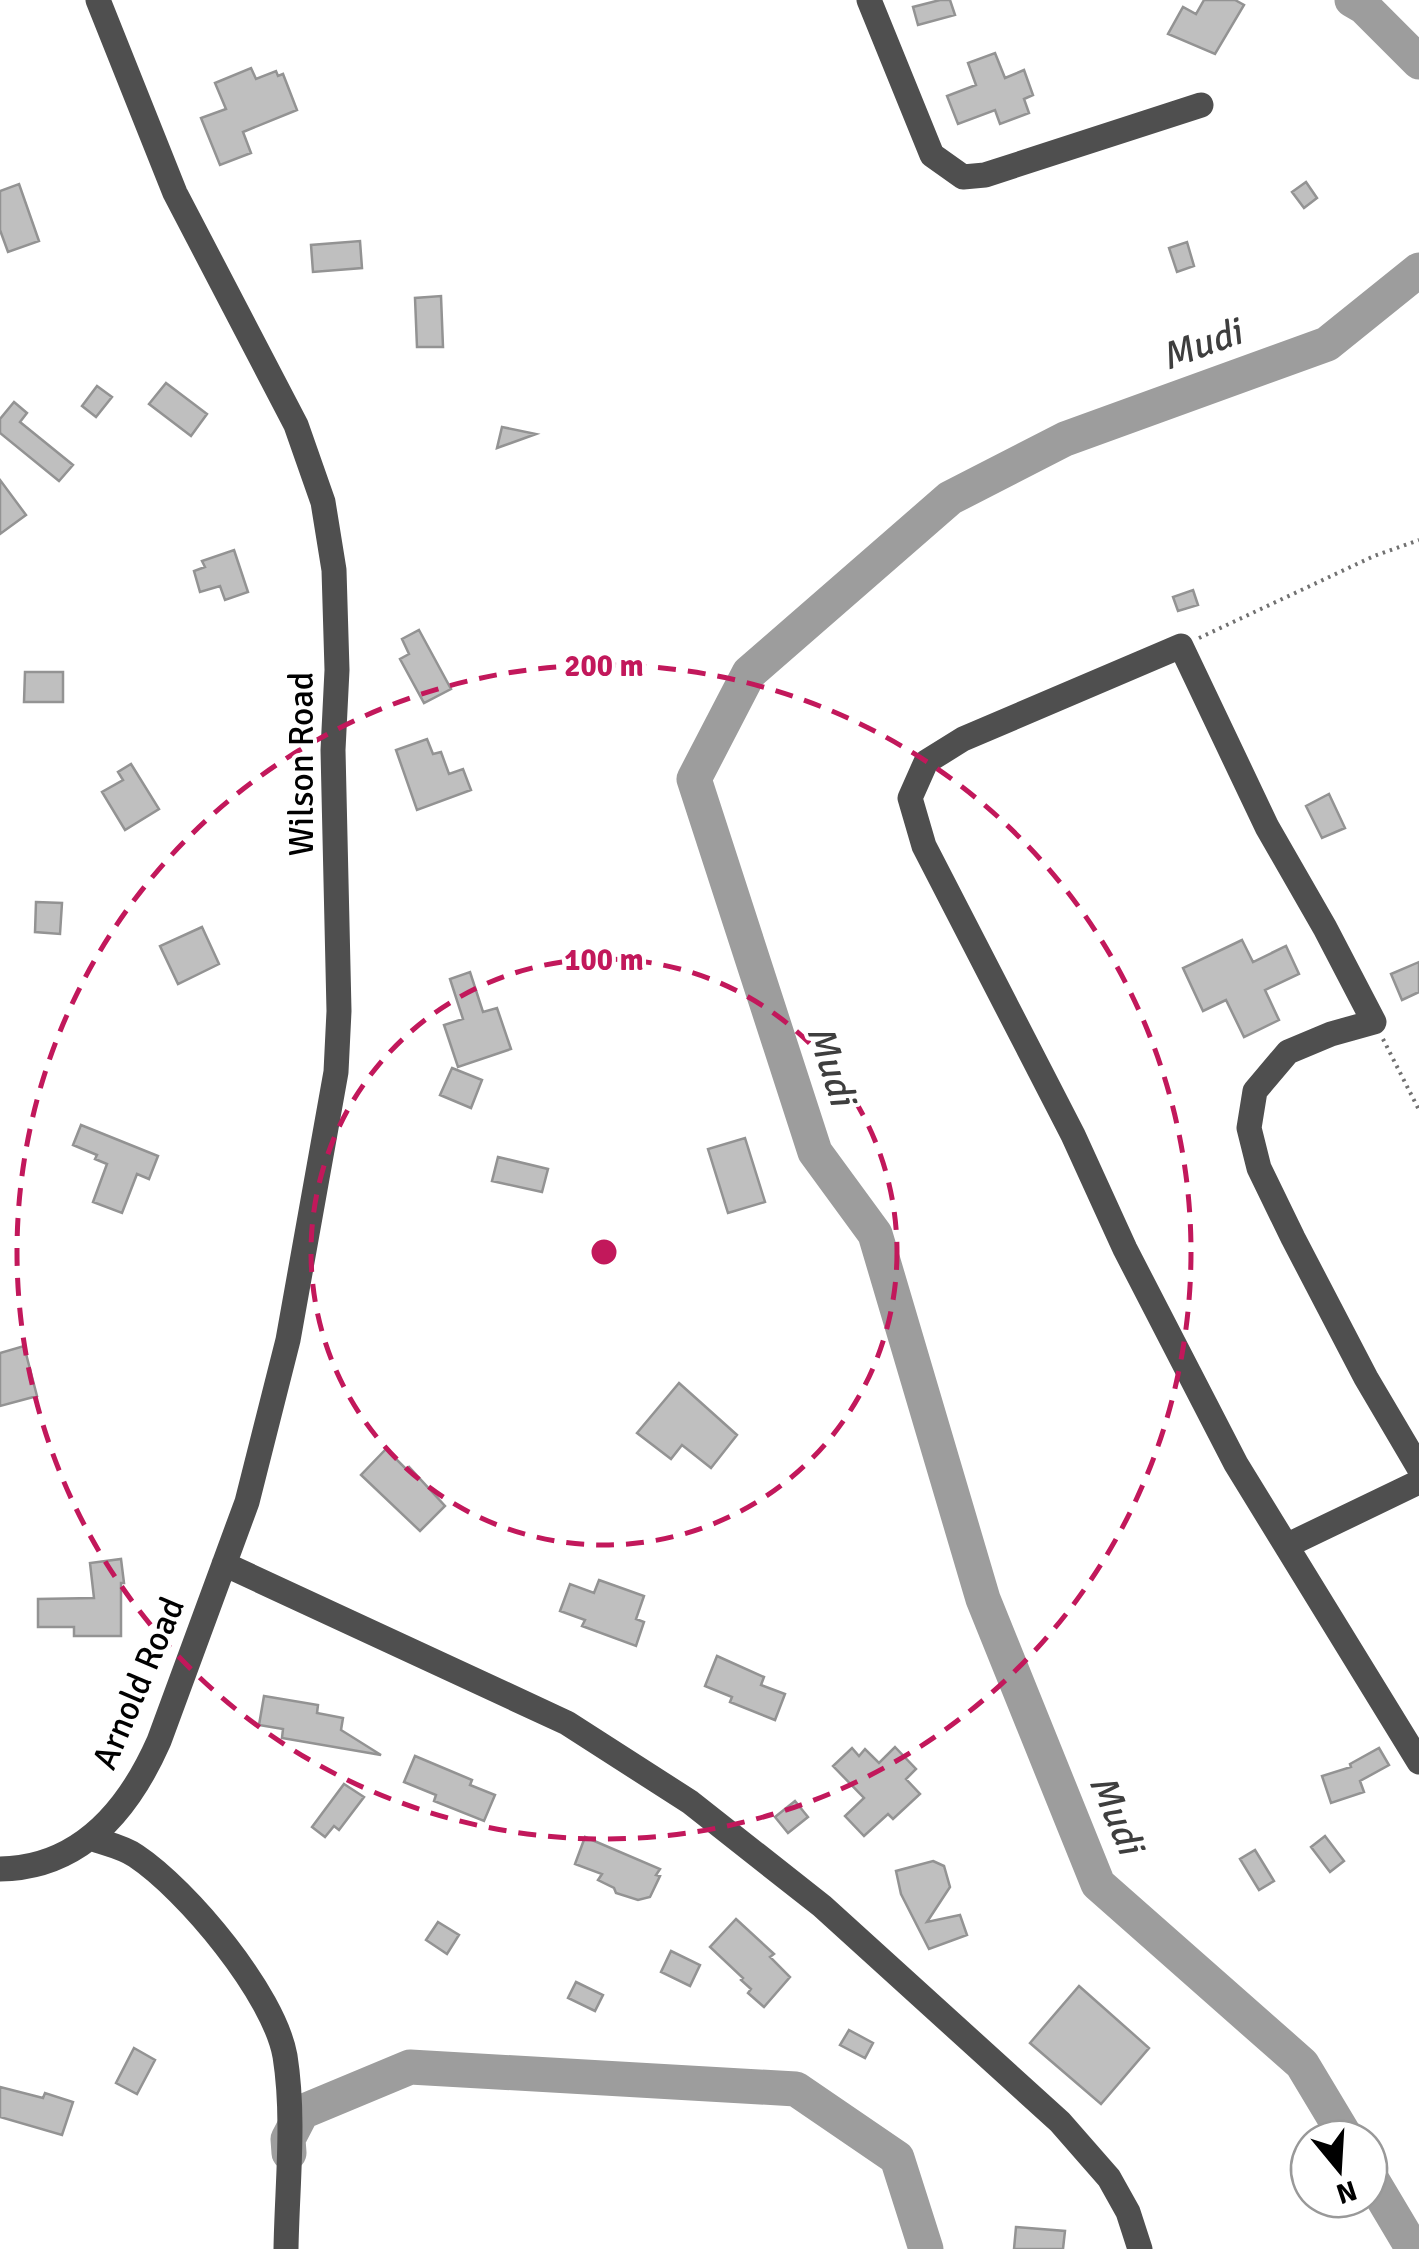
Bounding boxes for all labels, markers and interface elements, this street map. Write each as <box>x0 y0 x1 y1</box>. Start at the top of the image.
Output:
water label: Mudi <box>1155 307 1251 381</box>
text: 200 m <box>564 648 644 685</box>
street label: Wilson Road <box>280 672 323 856</box>
text: 100 m <box>564 942 644 979</box>
water label: Mudi <box>797 1019 868 1115</box>
centre of rings <box>586 1234 622 1270</box>
street label: Arnold Road <box>83 1591 194 1776</box>
water label: Mudi <box>1079 1767 1156 1864</box>
north arrow <box>1289 2119 1389 2219</box>
text: N <box>1332 2173 1361 2211</box>

